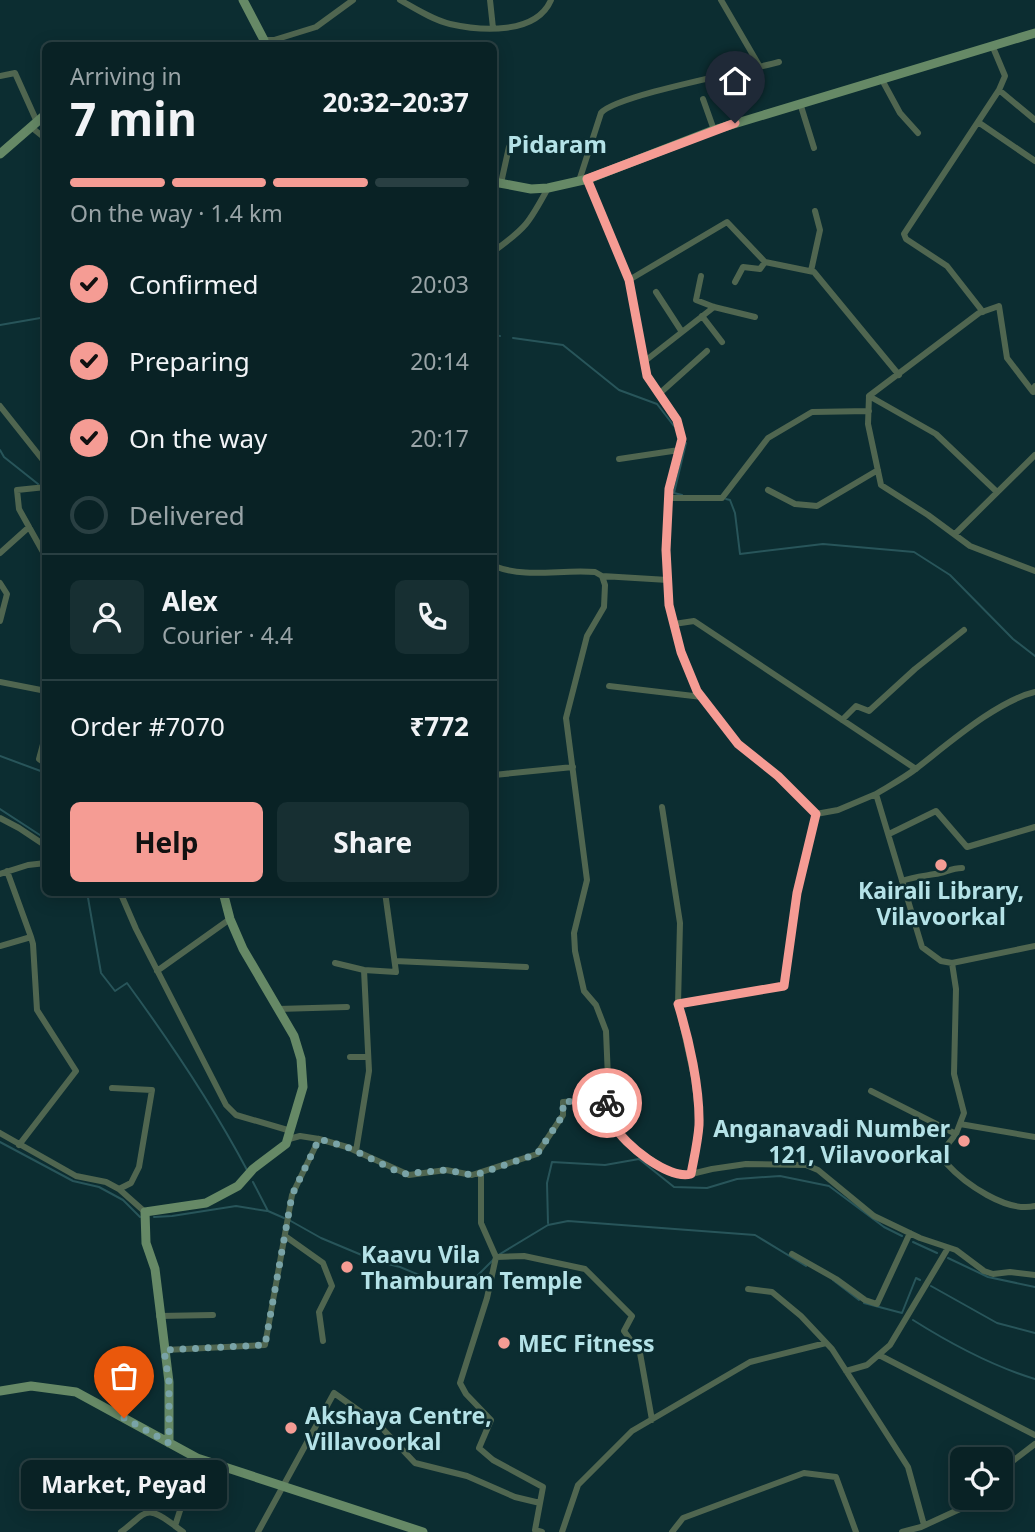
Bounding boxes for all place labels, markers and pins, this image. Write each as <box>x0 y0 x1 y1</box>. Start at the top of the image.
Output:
pin <box>705 51 765 123</box>
marker: Kairali Library, Vilavoorkal <box>933 857 949 873</box>
place label: Kairali Library, Vilavoorkal <box>858 874 1024 932</box>
place label: Anganavadi Number 121, Vilavoorkal <box>713 1112 950 1170</box>
marker: Anganavadi Number 121, Vilavoorkal <box>956 1133 972 1149</box>
place label: Kaavu Vila Thamburan Temple <box>361 1238 582 1296</box>
marker: Kaavu Vila Thamburan Temple <box>339 1259 355 1275</box>
place label: MEC Fitness <box>518 1327 655 1359</box>
marker: MEC Fitness <box>496 1335 512 1351</box>
pin <box>94 1346 154 1418</box>
place label: Akshaya Centre, Villavoorkal <box>305 1399 492 1457</box>
marker: Akshaya Centre, Villavoorkal <box>283 1420 299 1436</box>
callout: Market, Peyad <box>21 1460 227 1509</box>

